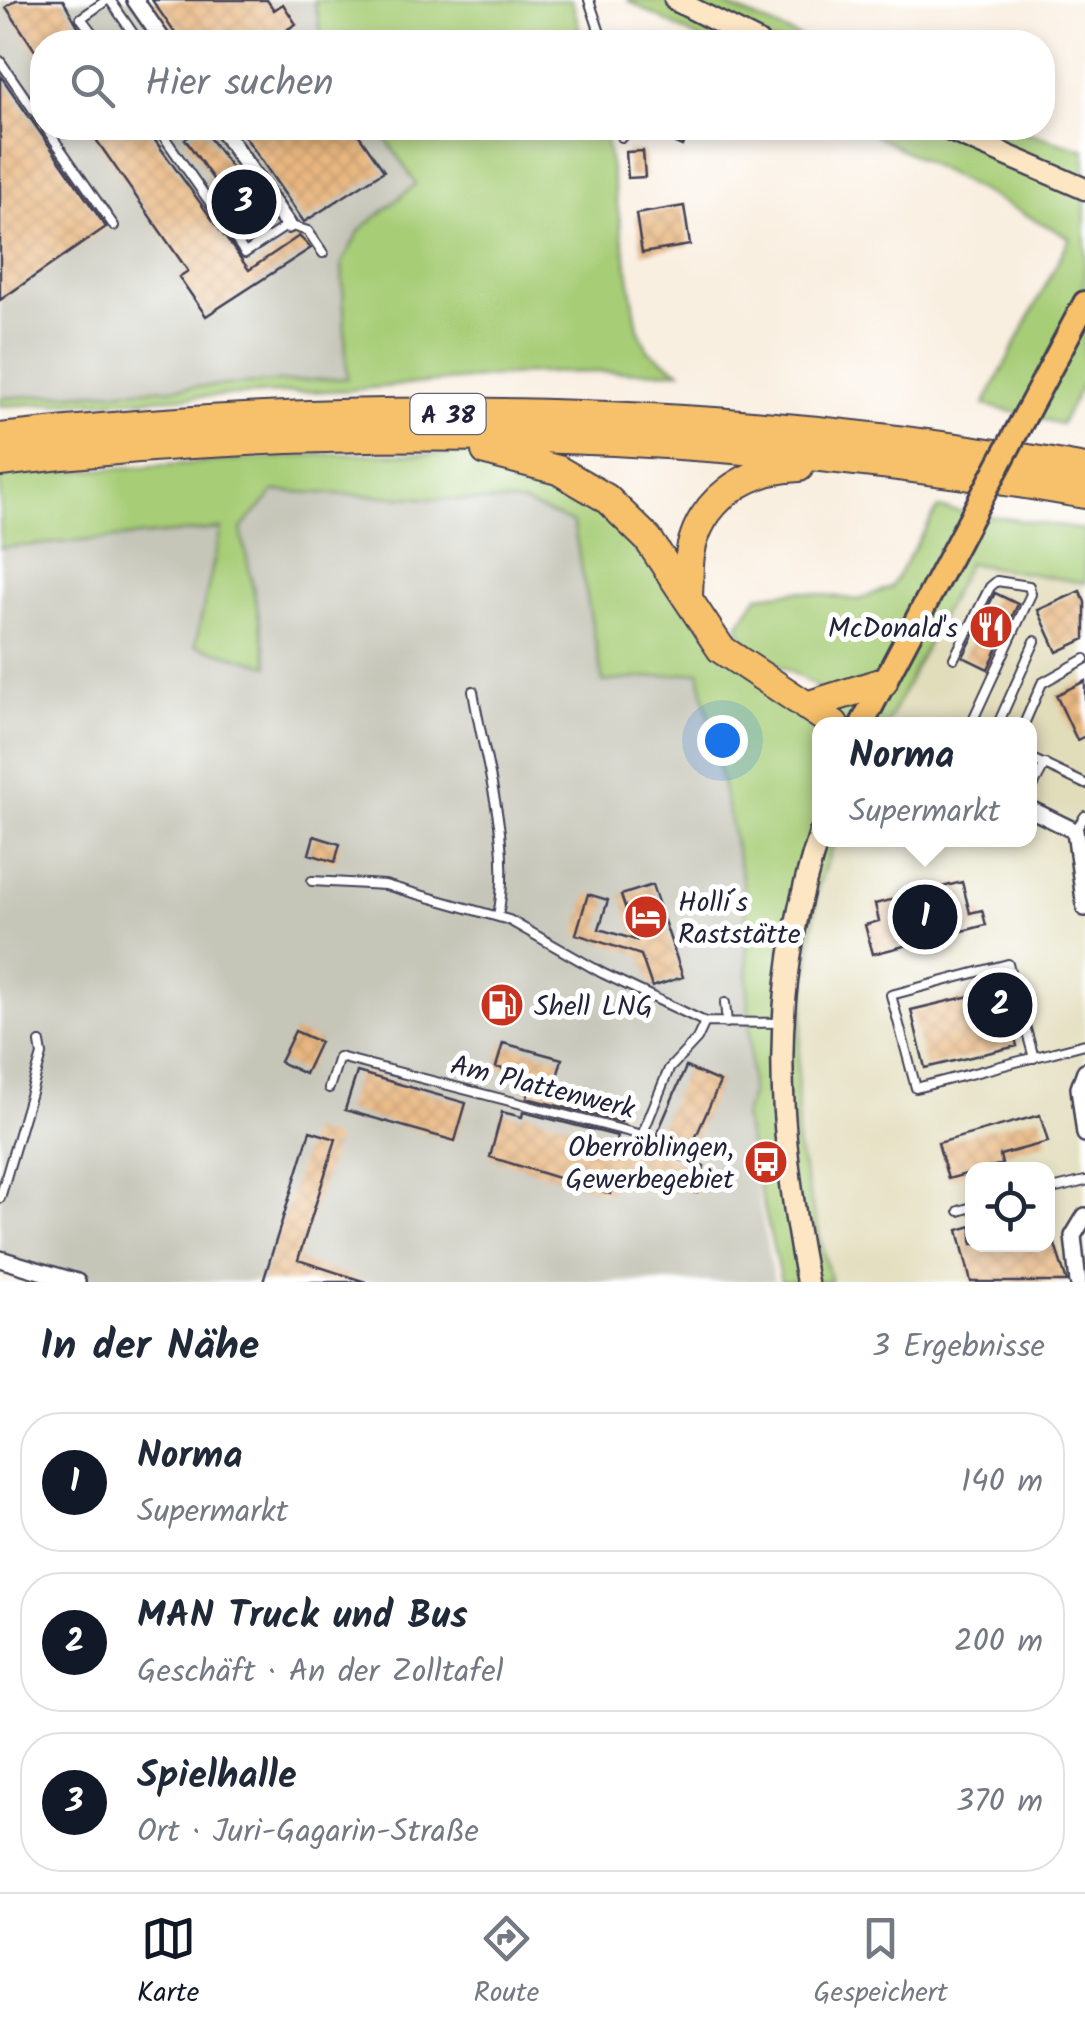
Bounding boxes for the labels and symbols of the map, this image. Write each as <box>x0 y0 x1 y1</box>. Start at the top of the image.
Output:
pin: 3 <box>212 164 276 240</box>
road number: A 38 <box>410 394 486 434</box>
restaurant icon: McDonald's <box>968 604 1014 650</box>
place label: McDonald's <box>828 607 958 652</box>
your location <box>697 715 748 766</box>
pin: 1 <box>892 880 958 954</box>
place label: Holli´s Raststätte <box>678 881 801 958</box>
hotel icon: Holli´s Raststätte <box>623 894 669 940</box>
pin: 2 <box>968 968 1032 1042</box>
fuel station icon: Shell LNG <box>479 982 525 1028</box>
place label: Shell LNG <box>534 985 653 1030</box>
street label: Am Plattenwerk <box>445 1044 640 1133</box>
place label: Oberröblingen, Gewerbegebiet <box>566 1126 735 1203</box>
bus stop icon: Oberröblingen, Gewerbegebiet <box>743 1139 789 1185</box>

